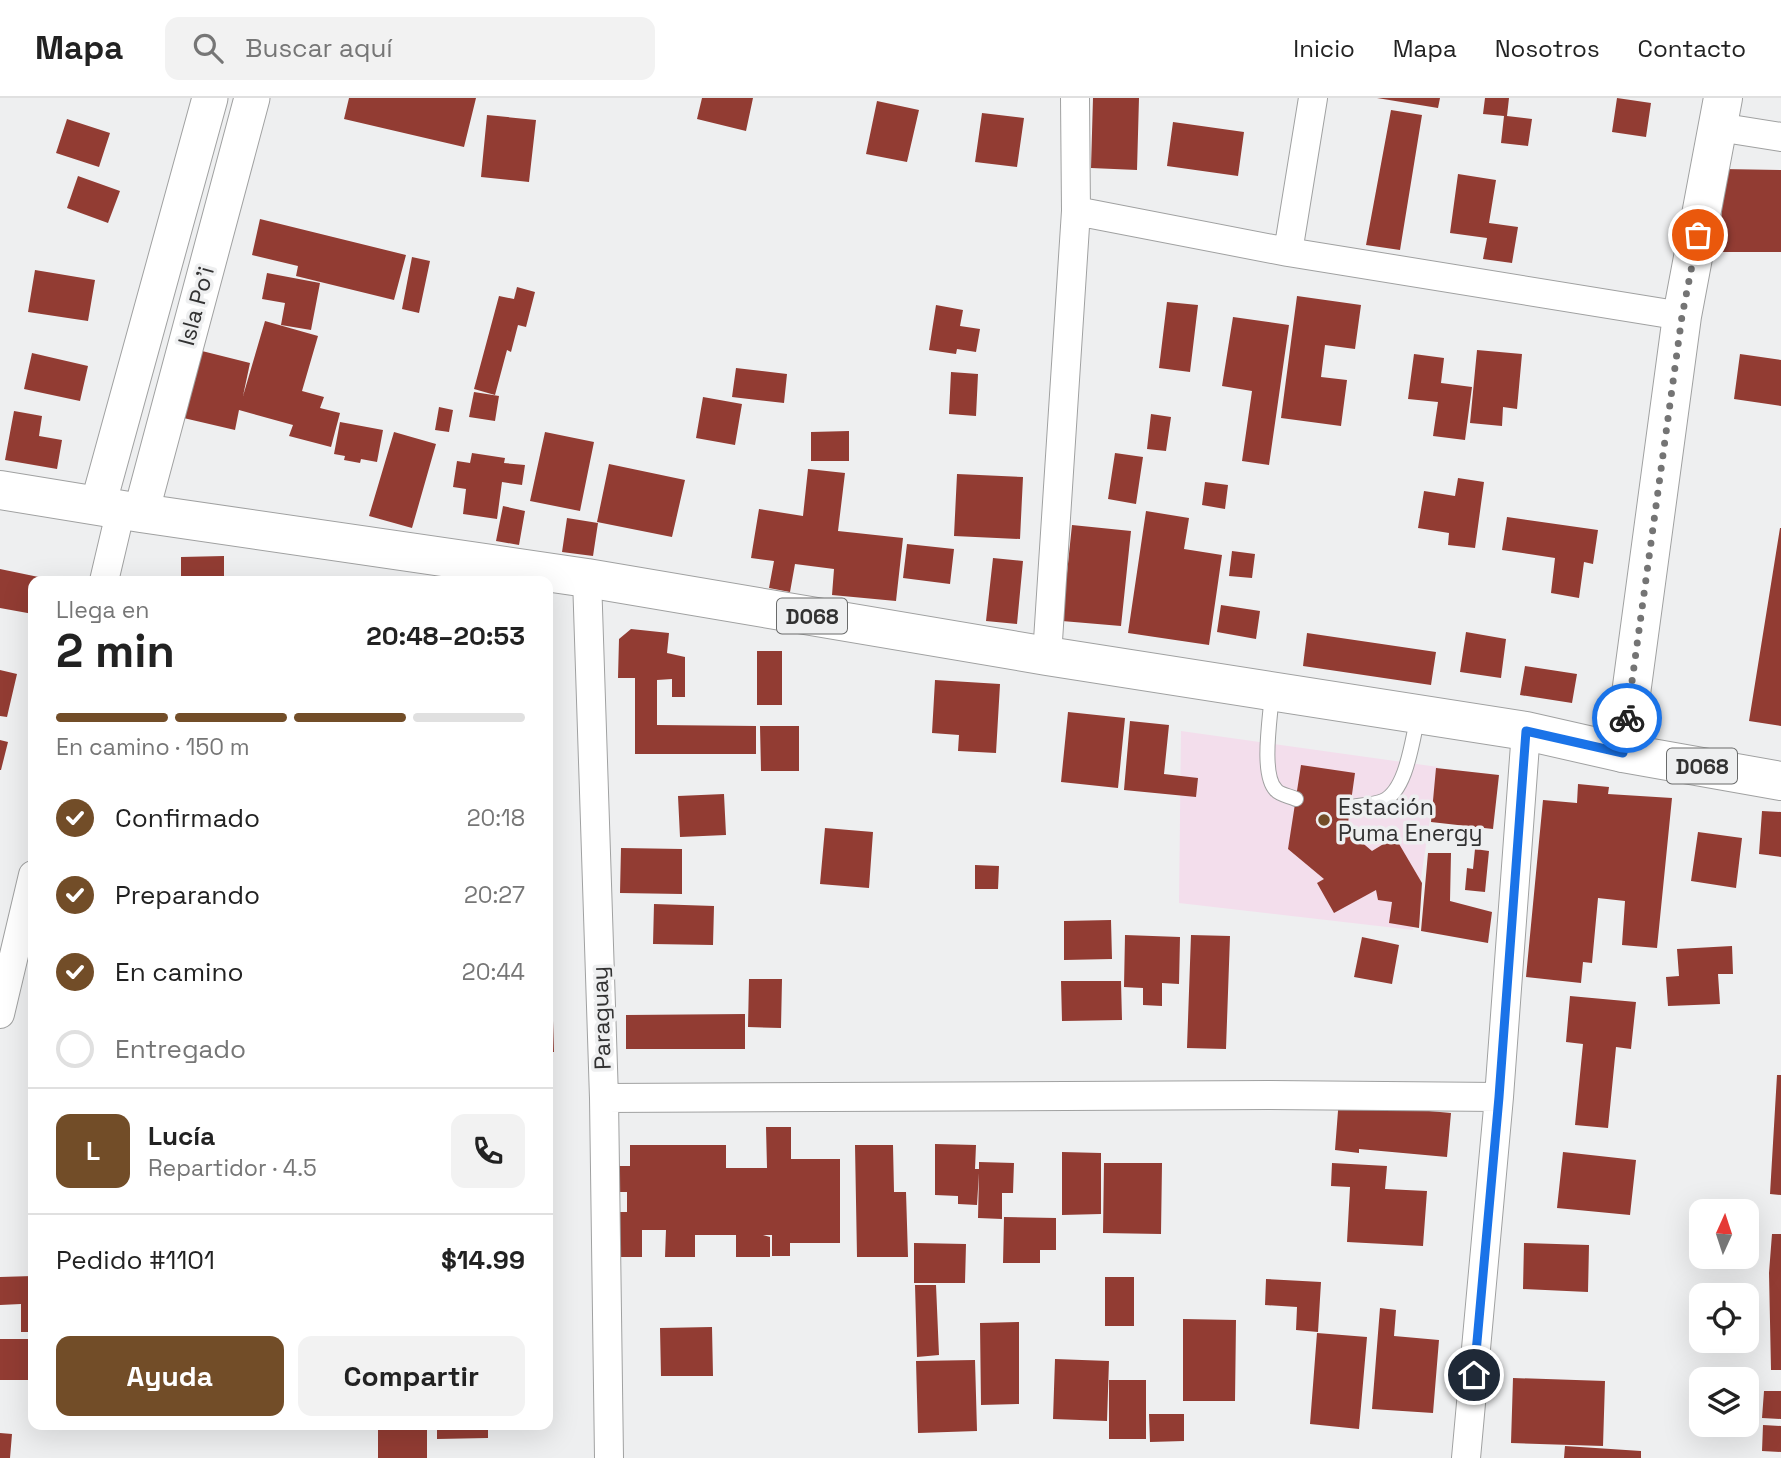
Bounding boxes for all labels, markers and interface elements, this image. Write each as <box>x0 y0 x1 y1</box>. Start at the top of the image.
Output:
search box <box>165 17 655 80</box>
text: Mapa <box>35 27 123 69</box>
icon: search <box>189 29 227 67</box>
text: Buscar aquí <box>245 31 393 65</box>
text: Inicio <box>1293 33 1355 64</box>
text: Mapa <box>1393 33 1457 64</box>
text: Nosotros <box>1495 33 1600 64</box>
text: Contacto <box>1638 33 1746 64</box>
pin <box>1668 205 1728 265</box>
icon: bag <box>1679 216 1717 254</box>
street label: Isla Po'i <box>171 263 221 349</box>
text: Llega en <box>56 595 149 625</box>
road number: D068 <box>777 598 847 634</box>
text: 20:48–20:53 <box>366 619 525 653</box>
text: 2 min <box>56 622 175 680</box>
courier <box>1592 683 1662 753</box>
icon: bike <box>1608 699 1646 737</box>
text: En camino · 150 m <box>56 732 250 762</box>
road number: D068 <box>1667 748 1737 784</box>
place label: Estación Puma Energy <box>1338 792 1483 848</box>
icon: check <box>56 799 94 837</box>
text: Confirmado <box>115 801 260 835</box>
text: 20:18 <box>467 803 525 833</box>
marker: Estación Puma Energy <box>1316 812 1332 828</box>
icon: check <box>56 876 94 914</box>
text: Preparando <box>115 878 260 912</box>
text: 20:27 <box>464 880 525 910</box>
icon: check <box>56 953 94 991</box>
text: En camino <box>115 955 244 989</box>
text: 20:44 <box>462 957 525 987</box>
street label: Paraguay <box>584 966 618 1070</box>
text: Entregado <box>115 1032 246 1066</box>
button: phone <box>451 1114 525 1188</box>
text: Lucía <box>148 1119 215 1153</box>
text: L <box>86 1134 100 1168</box>
text: Repartidor · 4.5 <box>148 1153 317 1183</box>
north arrow <box>1689 1199 1759 1269</box>
map controls <box>1689 1199 1759 1437</box>
text: Pedido #1101 <box>56 1243 215 1277</box>
text: $14.99 <box>441 1243 525 1277</box>
button: locate <box>1689 1283 1759 1353</box>
button: Ayuda <box>56 1336 284 1416</box>
button: Compartir <box>298 1336 525 1416</box>
pin <box>1444 1345 1504 1405</box>
icon: home <box>1455 1356 1493 1394</box>
button: layers <box>1689 1367 1759 1437</box>

